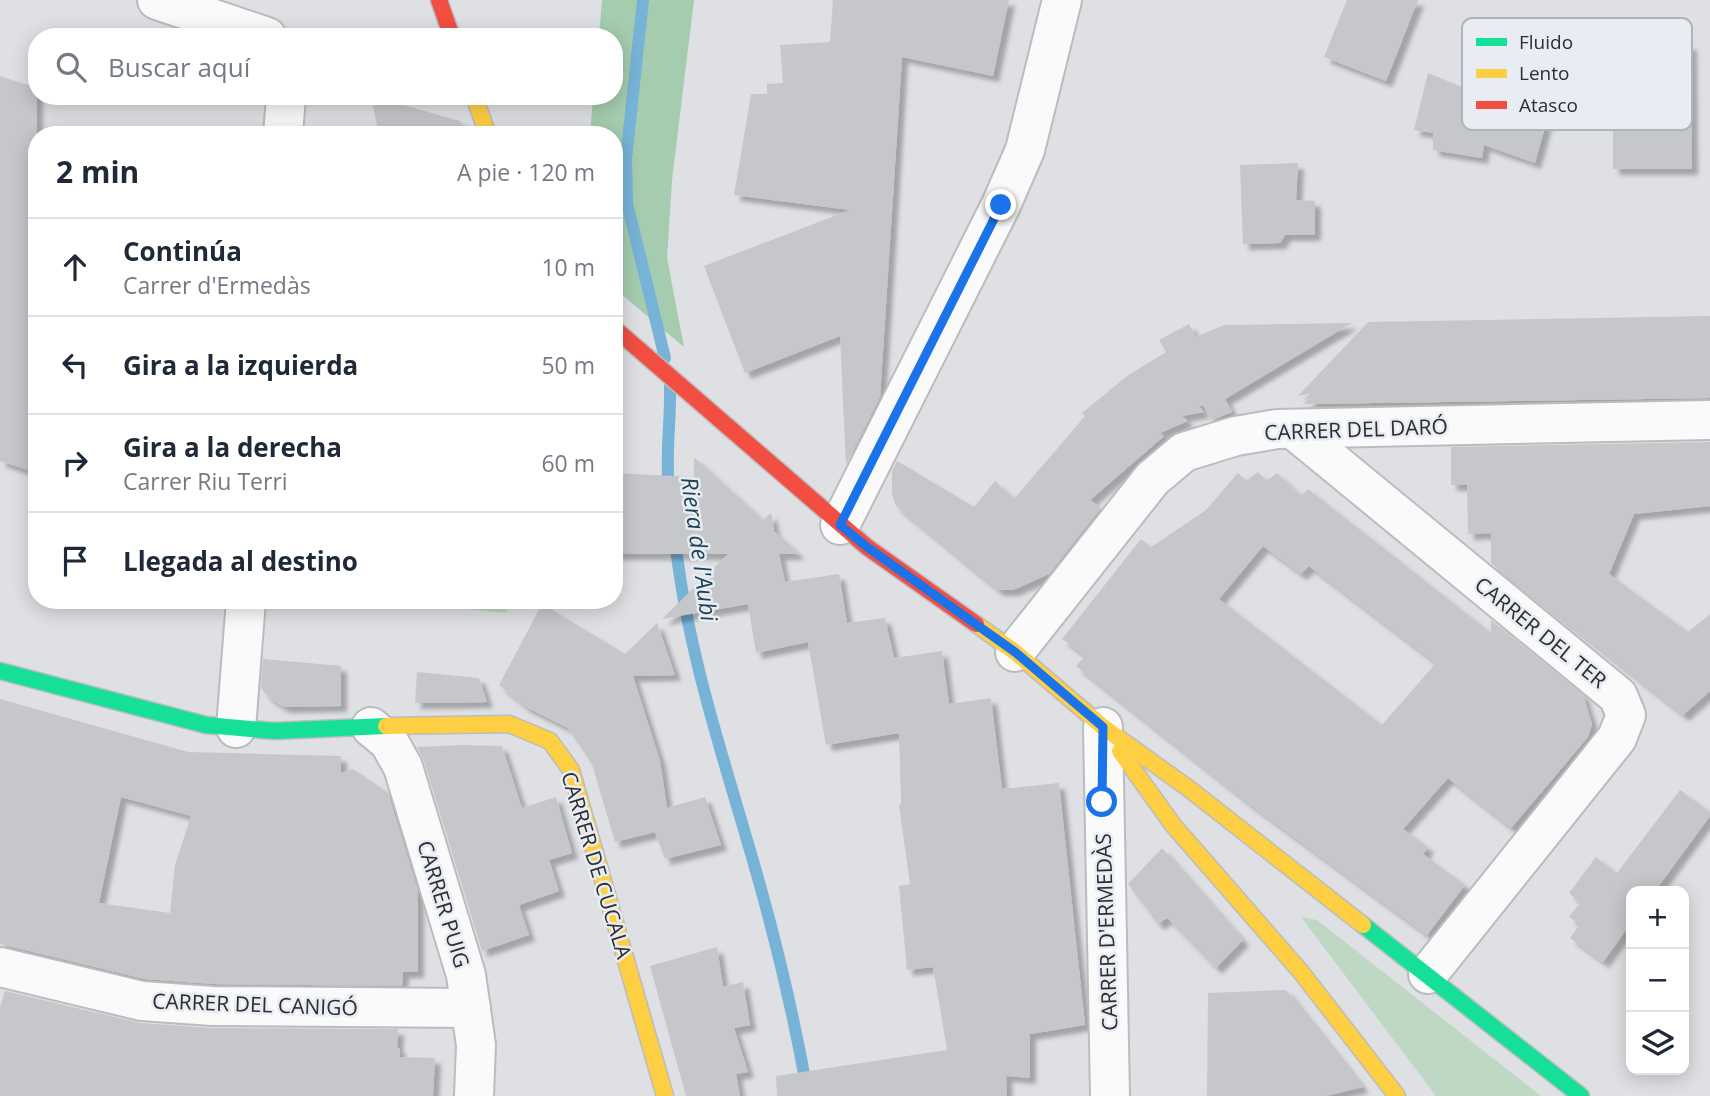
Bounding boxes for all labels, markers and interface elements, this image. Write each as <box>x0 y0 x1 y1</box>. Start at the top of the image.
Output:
legend <box>1462 18 1692 130</box>
search box <box>28 28 623 105</box>
text: Fluido <box>1519 29 1573 55</box>
icon: search <box>52 48 90 86</box>
text: Buscar aquí <box>108 49 250 85</box>
text: Lento <box>1519 60 1569 86</box>
text: Atasco <box>1519 92 1578 118</box>
text: 2 min <box>56 151 139 192</box>
text: A pie · 120 m <box>457 156 595 188</box>
route end <box>985 189 1016 220</box>
text: Continúa <box>123 233 242 269</box>
icon: ahead <box>56 248 94 286</box>
text: 10 m <box>541 251 595 283</box>
text: Carrer d'Ermedàs <box>123 269 311 301</box>
icon: left <box>56 346 94 384</box>
text: Gira a la izquierda <box>123 347 358 383</box>
text: 50 m <box>541 349 595 381</box>
street label: CARRER DEL DARÓ <box>1264 412 1448 446</box>
text: Gira a la derecha <box>123 429 342 465</box>
icon: right <box>56 444 94 482</box>
text: 60 m <box>541 447 595 479</box>
text: Carrer Riu Terri <box>123 465 288 497</box>
water label: Riera de l'Aubi <box>674 475 726 624</box>
icon: arrive <box>56 542 94 580</box>
text: Llegada al destino <box>123 543 358 579</box>
street label: CARRER DEL TER <box>1469 570 1613 694</box>
street label: CARRER DE CUCALA <box>555 768 639 963</box>
route start <box>1086 786 1117 817</box>
street label: CARRER D'ERMEDÀS <box>1089 833 1123 1031</box>
street label: CARRER PUIG <box>411 837 477 971</box>
map controls <box>1626 886 1689 1075</box>
button: + <box>1626 886 1689 949</box>
button: − <box>1626 949 1689 1012</box>
street label: CARRER DEL CANIGÓ <box>152 986 358 1022</box>
button: layers <box>1626 1012 1689 1075</box>

